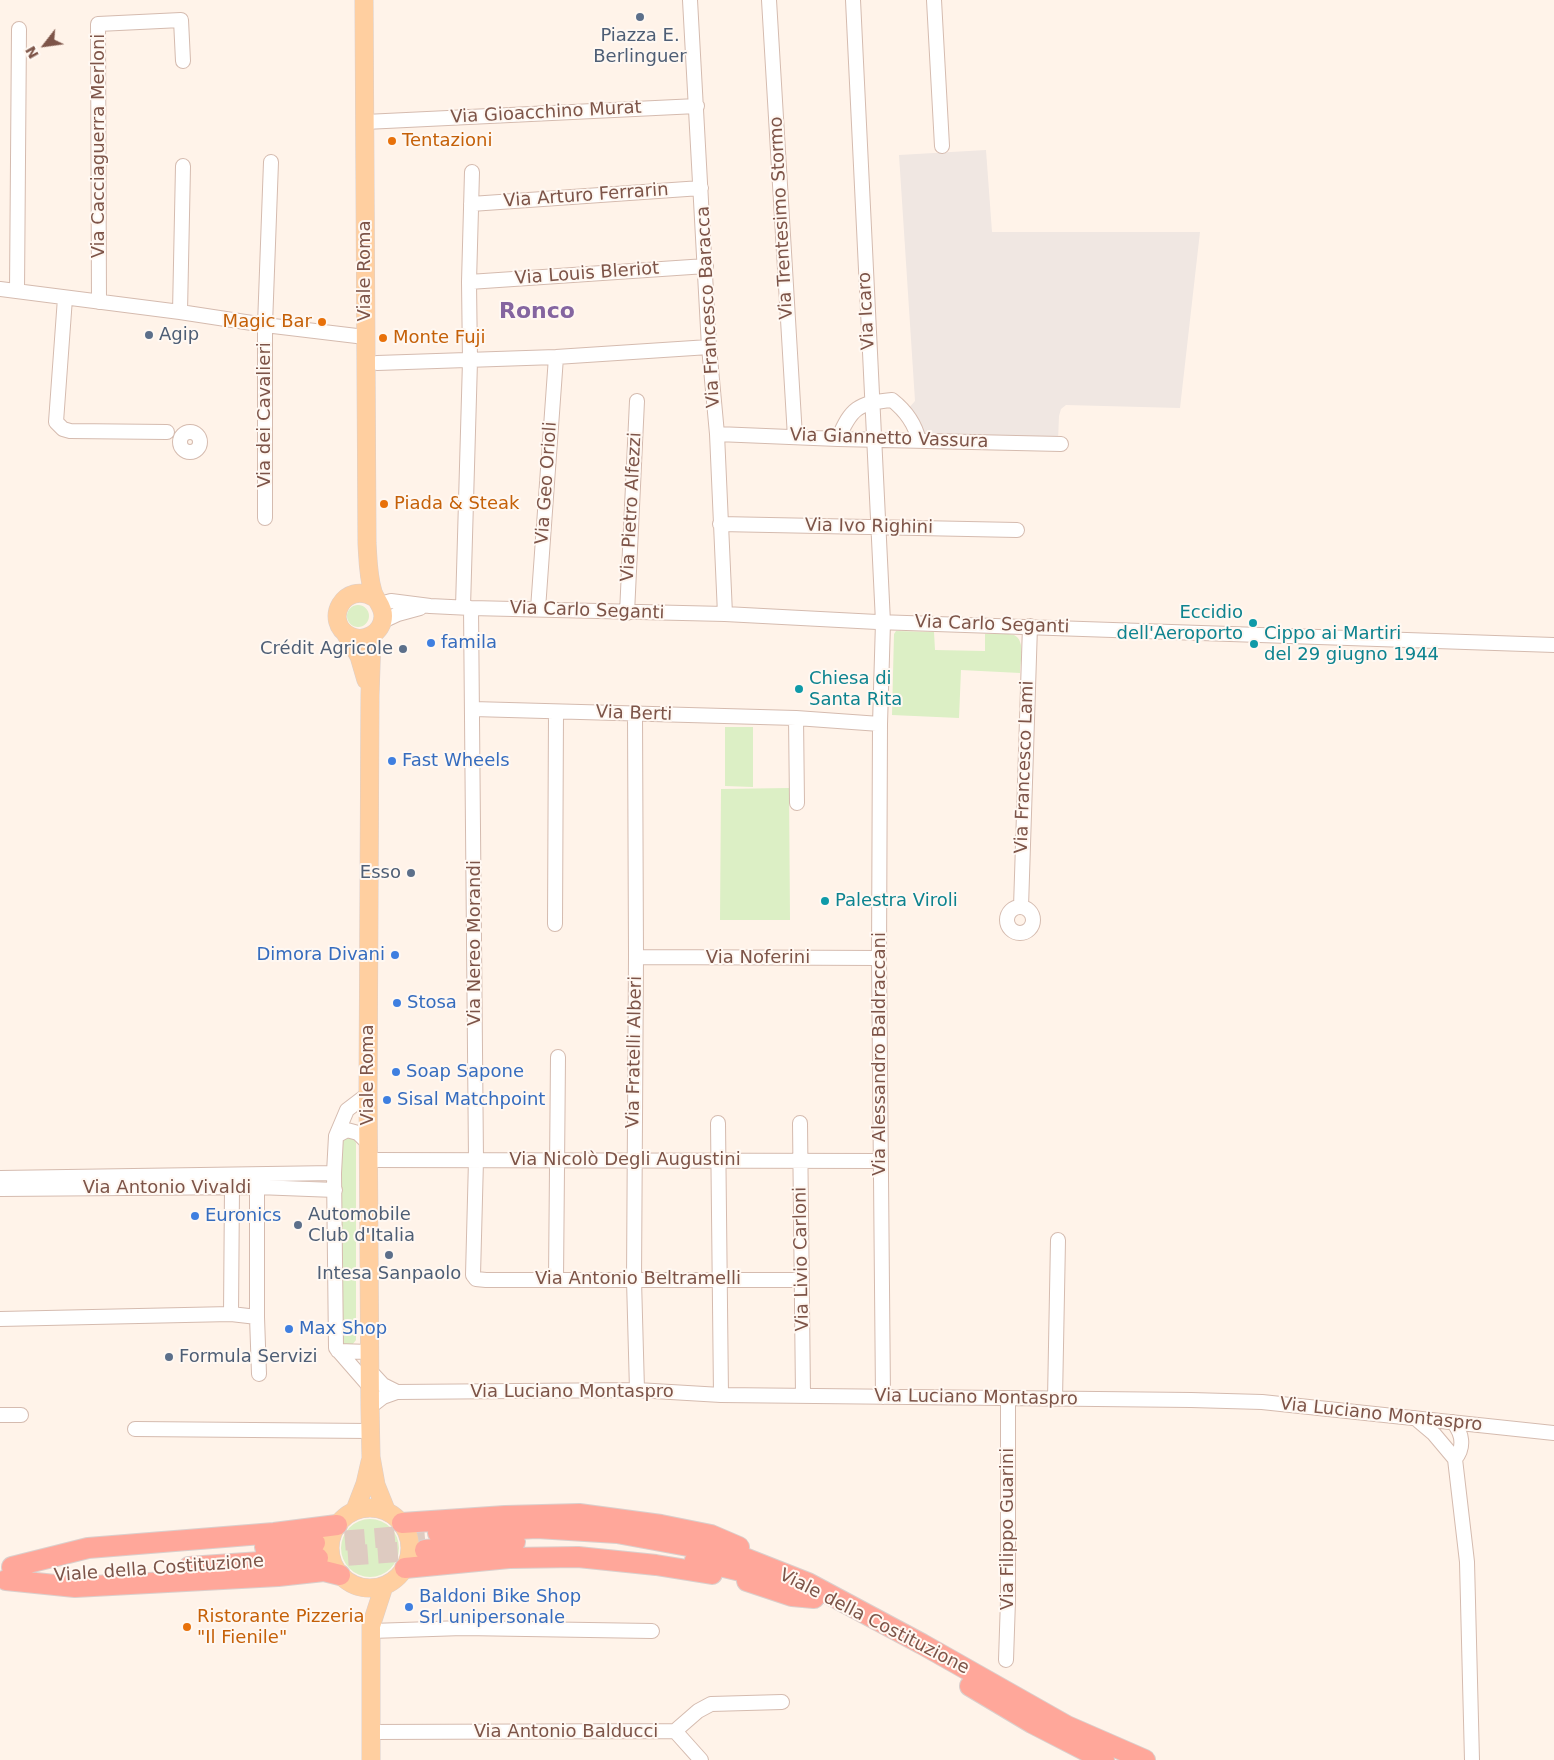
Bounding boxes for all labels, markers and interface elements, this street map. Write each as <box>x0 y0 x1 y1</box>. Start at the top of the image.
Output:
marker: Piazza E. Berlinguer <box>634 11 646 23</box>
north arrow <box>20 20 70 70</box>
place label: Piazza E. Berlinguer <box>593 25 687 68</box>
street label: Via Cacciaguerra Merloni <box>88 34 110 258</box>
text: N <box>22 43 42 62</box>
street label: Via Gioacchino Murat <box>450 97 642 129</box>
street label: Via Trentesimo Stormo <box>766 116 798 320</box>
place label: Tentazioni <box>402 130 492 152</box>
marker: Tentazioni <box>386 135 398 147</box>
street label: Via Arturo Ferrarin <box>503 179 669 213</box>
street label: Via Francesco Baracca <box>693 205 725 409</box>
street label: Viale Roma <box>354 220 376 322</box>
street label: Via Louis Bleriot <box>514 258 660 290</box>
street label: Via Icaro <box>854 272 880 350</box>
district label: Ronco <box>499 299 575 325</box>
place label: Magic Bar <box>223 311 312 333</box>
marker: Magic Bar <box>316 316 328 328</box>
place label: Agip <box>159 324 199 346</box>
place label: Monte Fuji <box>393 327 486 349</box>
marker: Agip <box>143 329 155 341</box>
marker: Monte Fuji <box>377 332 389 344</box>
street label: Via dei Cavalieri <box>254 342 276 488</box>
street label: Via Geo Orioli <box>532 421 562 545</box>
street label: Via Giannetto Vassura <box>789 425 989 453</box>
street label: Via Pietro Alfezzi <box>617 432 647 582</box>
place label: Piada & Steak <box>394 493 519 515</box>
marker: Piada & Steak <box>378 498 390 510</box>
street label: Via Ivo Righini <box>805 515 933 539</box>
street label: Via Carlo Seganti <box>509 598 665 624</box>
place label: Eccidio dell'Aeroporto <box>1117 602 1243 644</box>
street label: Via Carlo Seganti <box>914 612 1070 638</box>
marker: Eccidio dell'Aeroporto <box>1247 617 1259 629</box>
place label: Cippo ai Martiri del 29 giugno 1944 <box>1264 623 1439 666</box>
place label: famila <box>441 632 497 654</box>
marker: famila <box>425 637 437 649</box>
place label: Crédit Agricole <box>260 638 393 660</box>
marker: Cippo ai Martiri del 29 giugno 1944 <box>1248 638 1260 650</box>
marker: Crédit Agricole <box>397 643 409 655</box>
place label: Chiesa di Santa Rita <box>809 668 902 711</box>
street label: Via Francesco Lami <box>1011 680 1039 854</box>
marker: Chiesa di Santa Rita <box>793 683 805 695</box>
street label: Via Berti <box>595 702 673 726</box>
place label: Fast Wheels <box>402 750 510 772</box>
marker: Fast Wheels <box>386 755 398 767</box>
street label: Via Nereo Morandi <box>464 860 486 1026</box>
place label: Esso <box>360 862 401 884</box>
marker: Esso <box>405 867 417 879</box>
place label: Palestra Viroli <box>835 890 958 912</box>
marker: Palestra Viroli <box>819 895 831 907</box>
street label: Via Alessandro Baldraccani <box>869 932 891 1176</box>
place label: Dimora Divani <box>256 944 385 966</box>
street label: Via Noferini <box>706 947 810 969</box>
marker: Dimora Divani <box>389 949 401 961</box>
street label: Via Fratelli Alberi <box>623 976 647 1128</box>
place label: Stosa <box>407 992 457 1014</box>
marker: Stosa <box>391 997 403 1009</box>
street label: Viale Roma <box>357 1024 379 1126</box>
place label: Soap Sapone <box>406 1061 524 1083</box>
marker: Soap Sapone <box>390 1066 402 1078</box>
place label: Sisal Matchpoint <box>397 1089 545 1111</box>
marker: Sisal Matchpoint <box>381 1094 393 1106</box>
street label: Via Nicolò Degli Augustini <box>509 1149 741 1171</box>
street label: Via Antonio Vivaldi <box>83 1177 251 1199</box>
street label: Via Livio Carloni <box>790 1187 814 1331</box>
place label: Automobile Club d'Italia <box>308 1204 415 1246</box>
place label: Euronics <box>205 1205 281 1227</box>
marker: Euronics <box>189 1210 201 1222</box>
marker: Automobile Club d'Italia <box>292 1219 304 1231</box>
marker: Intesa Sanpaolo <box>383 1249 395 1261</box>
place label: Intesa Sanpaolo <box>317 1263 461 1285</box>
street label: Via Antonio Beltramelli <box>535 1268 741 1290</box>
place label: Max Shop <box>299 1318 387 1340</box>
marker: Max Shop <box>283 1323 295 1335</box>
place label: Formula Servizi <box>179 1346 318 1368</box>
marker: Formula Servizi <box>163 1351 175 1363</box>
street label: Via Luciano Montaspro <box>470 1381 674 1403</box>
street label: Via Luciano Montaspro <box>874 1385 1078 1411</box>
street label: Via Luciano Montaspro <box>1279 1394 1483 1436</box>
street label: Via Filippo Guarini <box>997 1448 1019 1610</box>
street label: Viale della Costituzione <box>53 1551 265 1587</box>
street label: Viale della Costituzione <box>775 1565 973 1679</box>
place label: Baldoni Bike Shop Srl unipersonale <box>419 1586 581 1628</box>
marker: Baldoni Bike Shop Srl unipersonale <box>403 1601 415 1613</box>
place label: Ristorante Pizzeria "Il Fienile" <box>197 1606 365 1648</box>
marker: Ristorante Pizzeria "Il Fienile" <box>181 1621 193 1633</box>
street label: Via Antonio Balducci <box>474 1721 658 1743</box>

